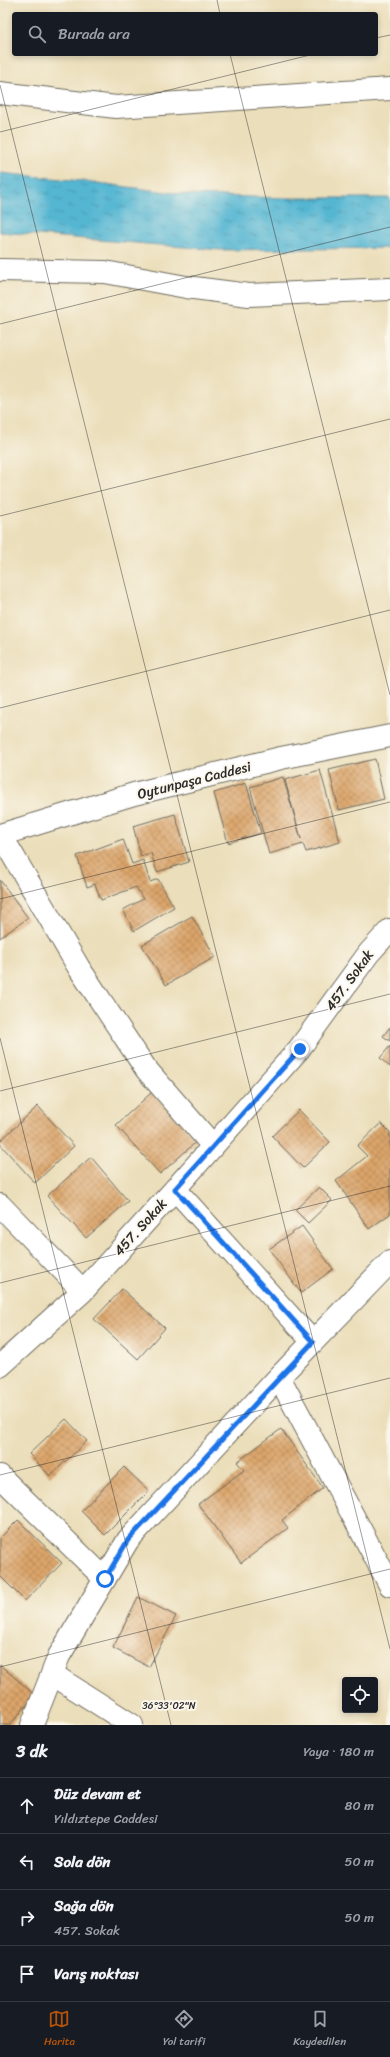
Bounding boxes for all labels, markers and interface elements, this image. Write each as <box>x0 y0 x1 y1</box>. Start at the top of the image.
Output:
search box <box>12 12 378 56</box>
text: Burada ara <box>58 21 130 47</box>
icon: search <box>26 23 48 45</box>
street label: Oytunpaşa Caddesi <box>135 754 255 807</box>
street label: 457. Sokak <box>318 944 381 1016</box>
route end <box>291 1040 309 1058</box>
street label: 457. Sokak <box>107 1192 174 1262</box>
route start <box>96 1570 114 1588</box>
map controls <box>342 1677 378 1713</box>
button: locate <box>342 1677 378 1713</box>
text: 36°33'02"N <box>142 1697 196 1715</box>
text: 3 dk <box>16 1736 48 1766</box>
text: Yaya · 180 m <box>303 1740 374 1763</box>
text: Düz devam et <box>54 1781 141 1807</box>
text: 80 m <box>345 1794 374 1817</box>
icon: ahead <box>16 1795 38 1817</box>
text: Yıldıztepe Caddesi <box>54 1807 158 1830</box>
text: Sola dön <box>54 1849 110 1875</box>
text: 50 m <box>344 1850 374 1873</box>
icon: left <box>16 1851 38 1873</box>
text: Sağa dön <box>54 1893 114 1919</box>
text: 50 m <box>344 1906 374 1929</box>
icon: right <box>16 1907 38 1929</box>
text: 457. Sokak <box>54 1919 120 1942</box>
text: Varış noktası <box>54 1961 139 1987</box>
icon: arrive <box>16 1963 38 1985</box>
tab: Harita <box>44 2008 75 2051</box>
tab: Yol tarifi <box>163 2008 205 2051</box>
tab: Kaydedilen <box>293 2008 346 2051</box>

